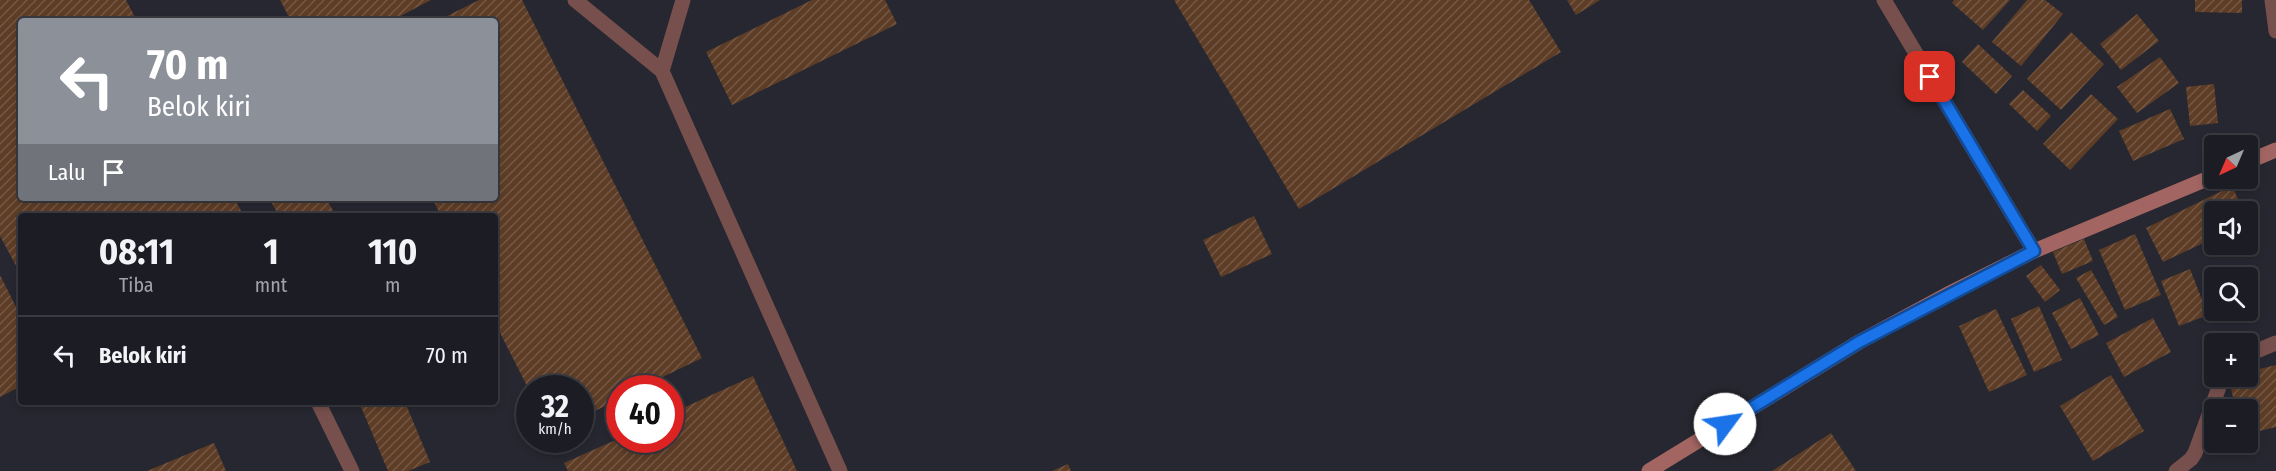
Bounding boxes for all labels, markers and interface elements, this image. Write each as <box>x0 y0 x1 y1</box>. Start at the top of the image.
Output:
text: 70 m <box>147 40 228 90</box>
icon: left <box>48 42 126 120</box>
pin <box>1904 51 1955 102</box>
icon: arrive <box>1913 60 1946 93</box>
text: Belok kiri <box>147 91 251 123</box>
north arrow <box>2204 135 2258 189</box>
map controls <box>2204 135 2258 453</box>
icon: arrive <box>97 156 130 189</box>
text: Lalu <box>48 159 85 186</box>
button: sound <box>2204 201 2258 255</box>
text: 08:11 <box>99 230 174 274</box>
text: 1 <box>263 230 279 274</box>
text: 110 <box>368 230 417 274</box>
button: search <box>2204 267 2258 321</box>
text: Tiba <box>119 273 154 297</box>
text: mnt <box>255 273 287 297</box>
text: m <box>385 273 400 297</box>
button: + <box>2204 333 2258 387</box>
icon: left <box>48 339 81 372</box>
text: Belok kiri <box>99 342 187 369</box>
text: 70 m <box>426 342 468 369</box>
speed limit sign: 40 <box>606 375 684 453</box>
text: 32 <box>541 389 569 425</box>
position arrow <box>1693 392 1757 456</box>
button: − <box>2204 399 2258 453</box>
text: km/h <box>538 420 572 438</box>

